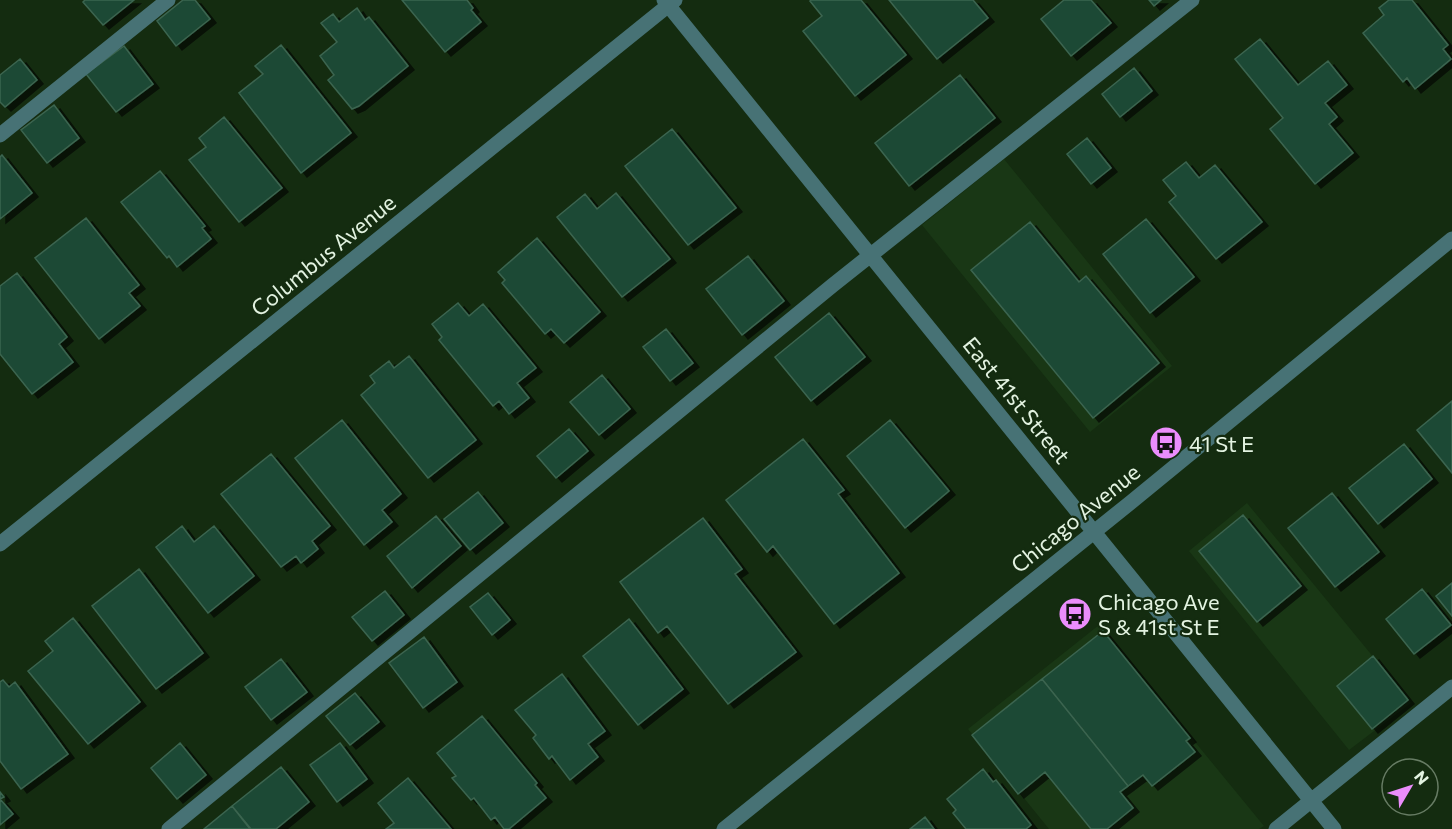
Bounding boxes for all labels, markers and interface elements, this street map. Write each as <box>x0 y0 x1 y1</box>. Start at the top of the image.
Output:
street label: Columbus Avenue <box>245 188 401 322</box>
street label: East 41st Street <box>958 331 1076 469</box>
bus stop icon: 41 St E <box>1148 425 1184 461</box>
place label: 41 St E <box>1189 430 1254 457</box>
street label: Chicago Avenue <box>1005 458 1145 578</box>
place label: Chicago Ave S & 41st St E <box>1098 588 1220 640</box>
bus stop icon: Chicago Ave S & 41st St E <box>1057 596 1093 632</box>
north arrow <box>1380 757 1440 817</box>
text: N <box>1411 767 1433 788</box>

